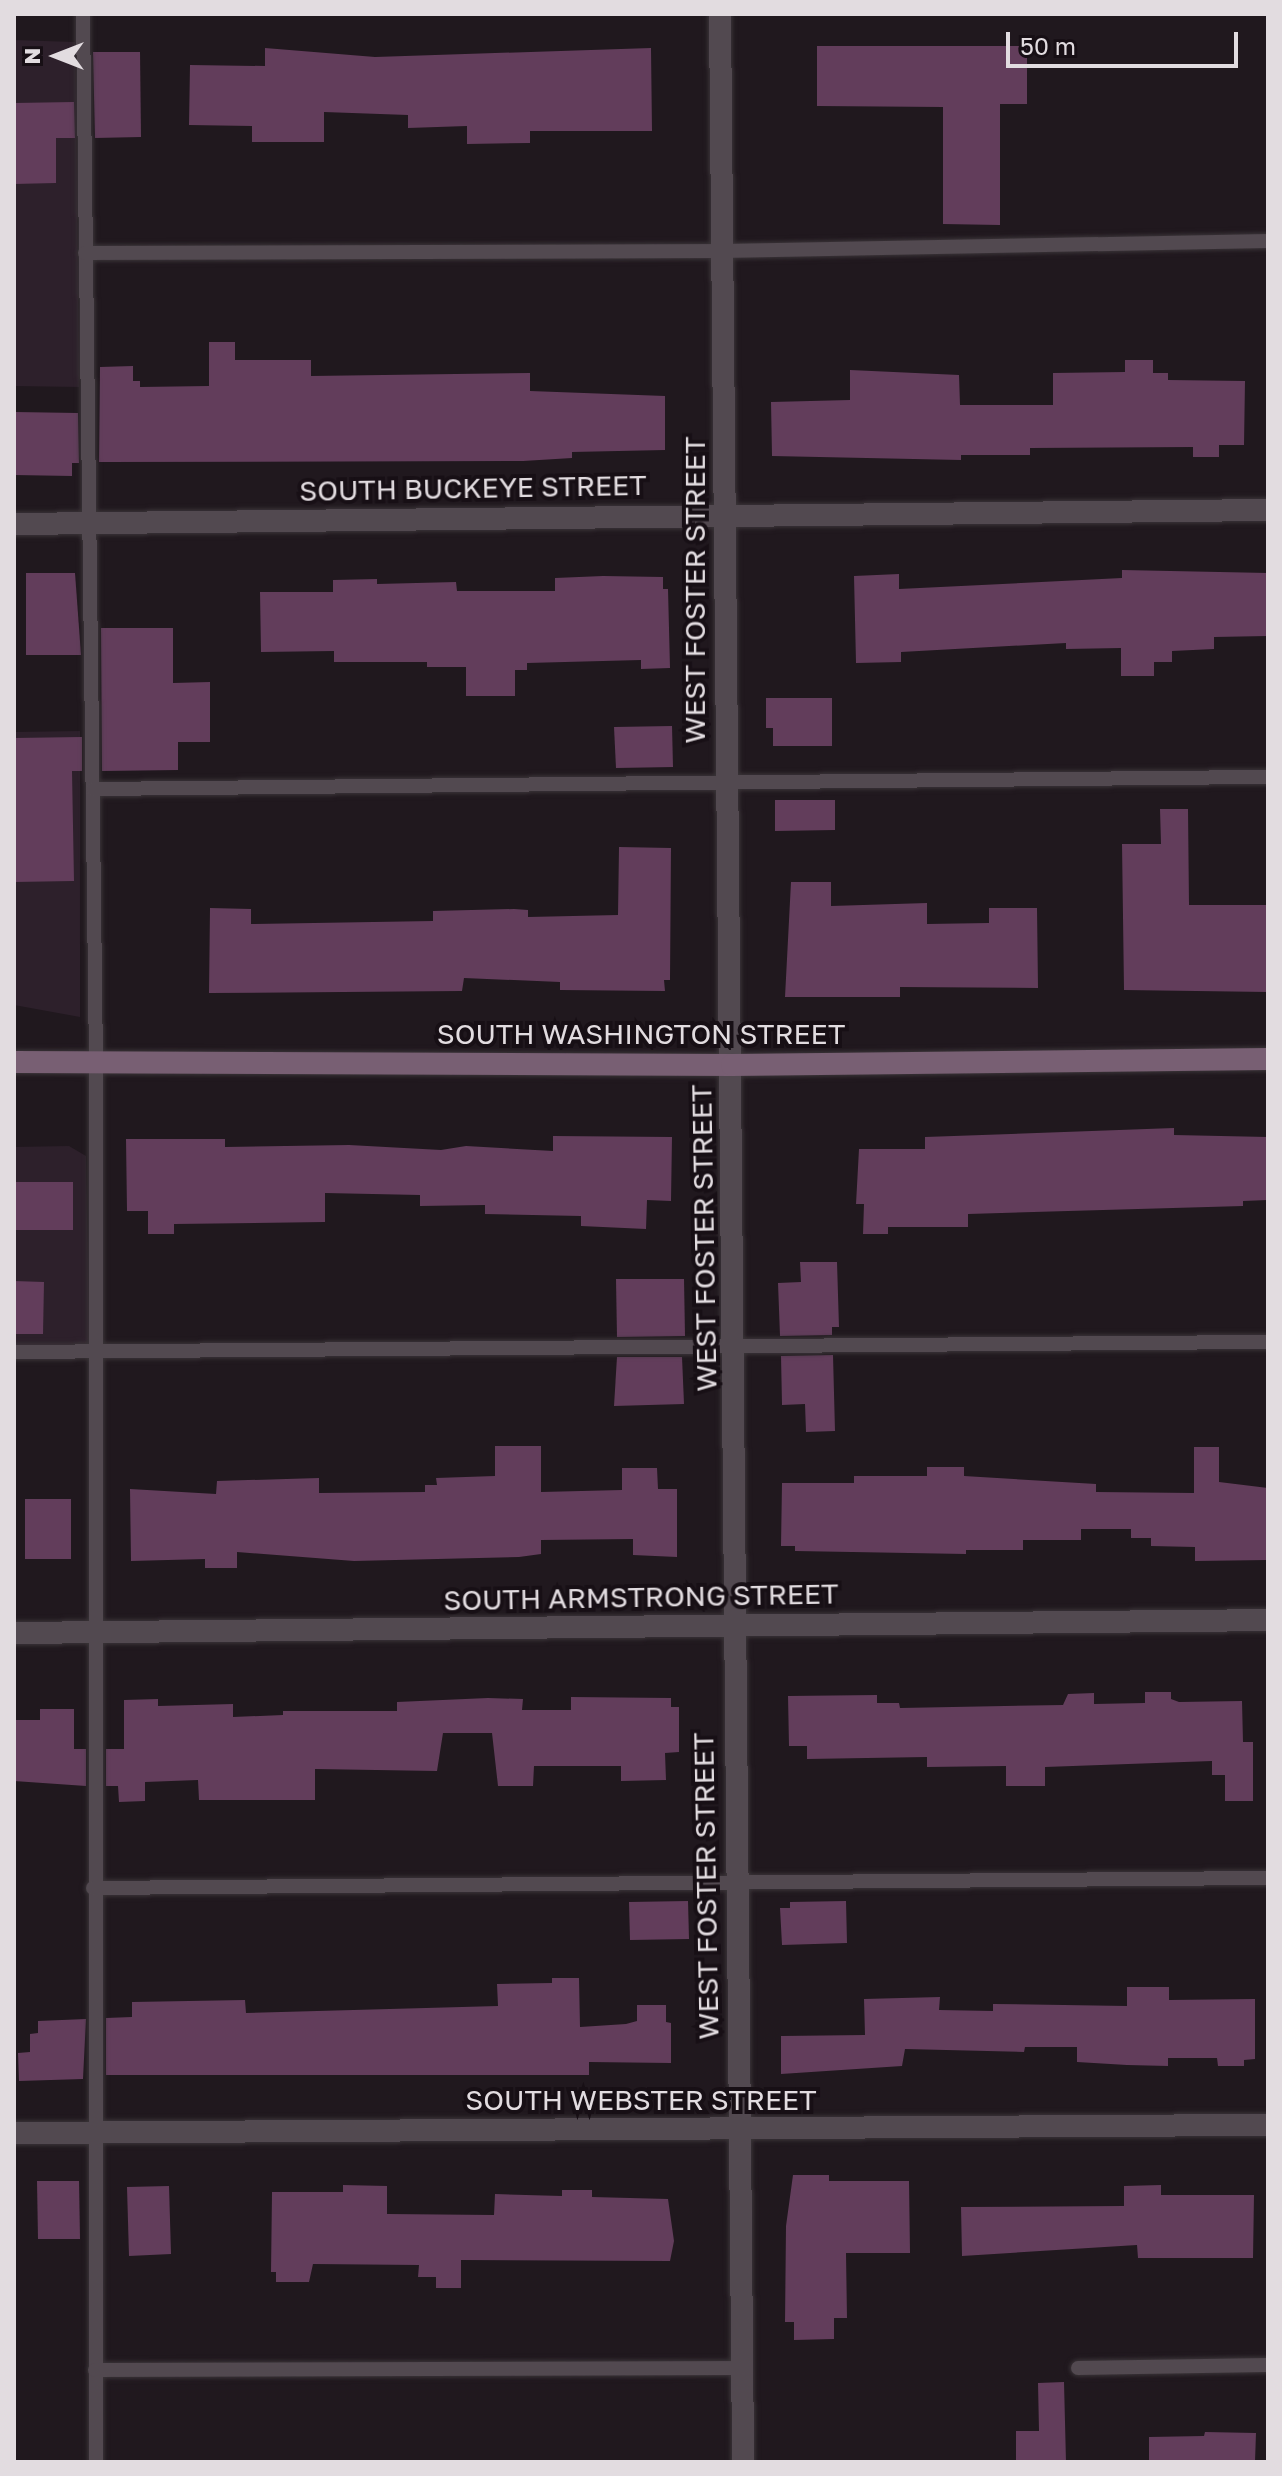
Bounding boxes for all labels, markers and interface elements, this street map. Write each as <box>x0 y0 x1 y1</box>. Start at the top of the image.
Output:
north arrow <box>16 16 96 96</box>
scale bar <box>1010 16 1242 66</box>
text: 50 m <box>1020 31 1076 60</box>
text: N <box>18 48 45 64</box>
street label: WEST FOSTER STREET <box>678 436 712 744</box>
street label: SOUTH BUCKEYE STREET <box>299 468 647 508</box>
street label: SOUTH WASHINGTON STREET <box>437 1017 845 1051</box>
street label: WEST FOSTER STREET <box>685 1084 723 1392</box>
street label: SOUTH ARMSTRONG STREET <box>443 1577 839 1617</box>
street label: WEST FOSTER STREET <box>687 1732 725 2040</box>
street label: SOUTH WEBSTER STREET <box>465 2083 817 2117</box>

